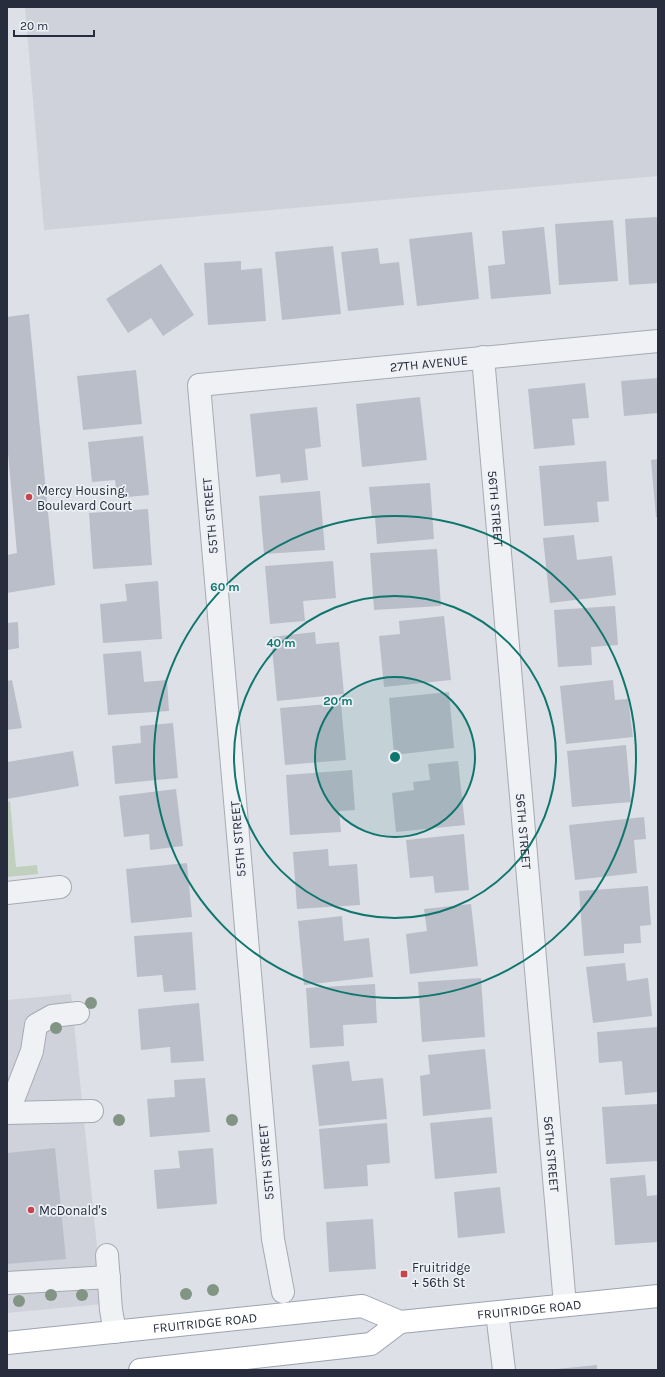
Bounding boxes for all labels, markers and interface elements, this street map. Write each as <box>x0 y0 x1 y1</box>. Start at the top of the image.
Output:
scale bar <box>14 12 94 38</box>
text: 20 m <box>20 19 48 33</box>
street label: 27TH AVENUE <box>389 352 469 374</box>
street label: 56TH STREET <box>485 470 507 548</box>
street label: 55TH STREET <box>199 477 221 555</box>
place label: Mercy Housing, Boulevard Court <box>37 483 132 513</box>
marker: Mercy Housing, Boulevard Court <box>24 492 34 502</box>
text: 60 m <box>210 580 240 594</box>
text: 40 m <box>266 636 296 650</box>
text: 20 m <box>323 694 353 708</box>
centre of rings <box>388 750 402 764</box>
street label: 56TH STREET <box>513 792 535 871</box>
street label: 55TH STREET <box>227 800 249 878</box>
street label: 56TH STREET <box>541 1115 563 1193</box>
street label: 55TH STREET <box>255 1123 277 1201</box>
place label: McDonald's <box>39 1203 108 1218</box>
marker: McDonald's <box>26 1205 36 1215</box>
place label: Fruitridge + 56th St <box>412 1260 471 1290</box>
marker: Fruitridge + 56th St <box>399 1269 409 1279</box>
street label: FRUITRIDGE ROAD <box>476 1296 582 1322</box>
street label: FRUITRIDGE ROAD <box>152 1309 258 1335</box>

